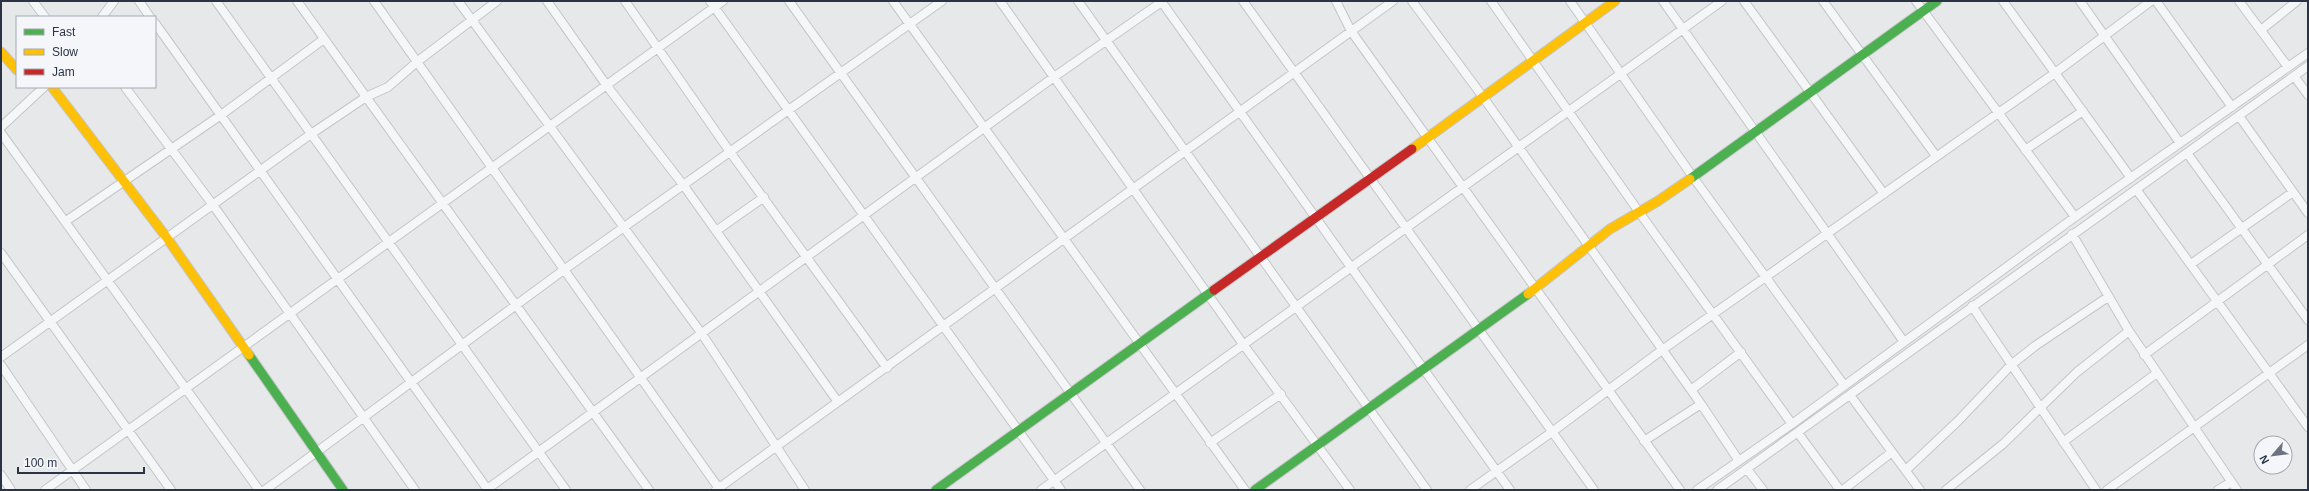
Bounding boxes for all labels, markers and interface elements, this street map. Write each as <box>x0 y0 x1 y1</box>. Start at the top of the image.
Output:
legend <box>16 16 156 88</box>
text: Fast <box>52 25 76 39</box>
text: Slow <box>52 45 78 59</box>
text: Jam <box>52 65 75 79</box>
north arrow <box>2253 435 2293 475</box>
scale bar <box>18 449 144 475</box>
text: N <box>2257 453 2271 466</box>
text: 100 m <box>24 456 57 470</box>

